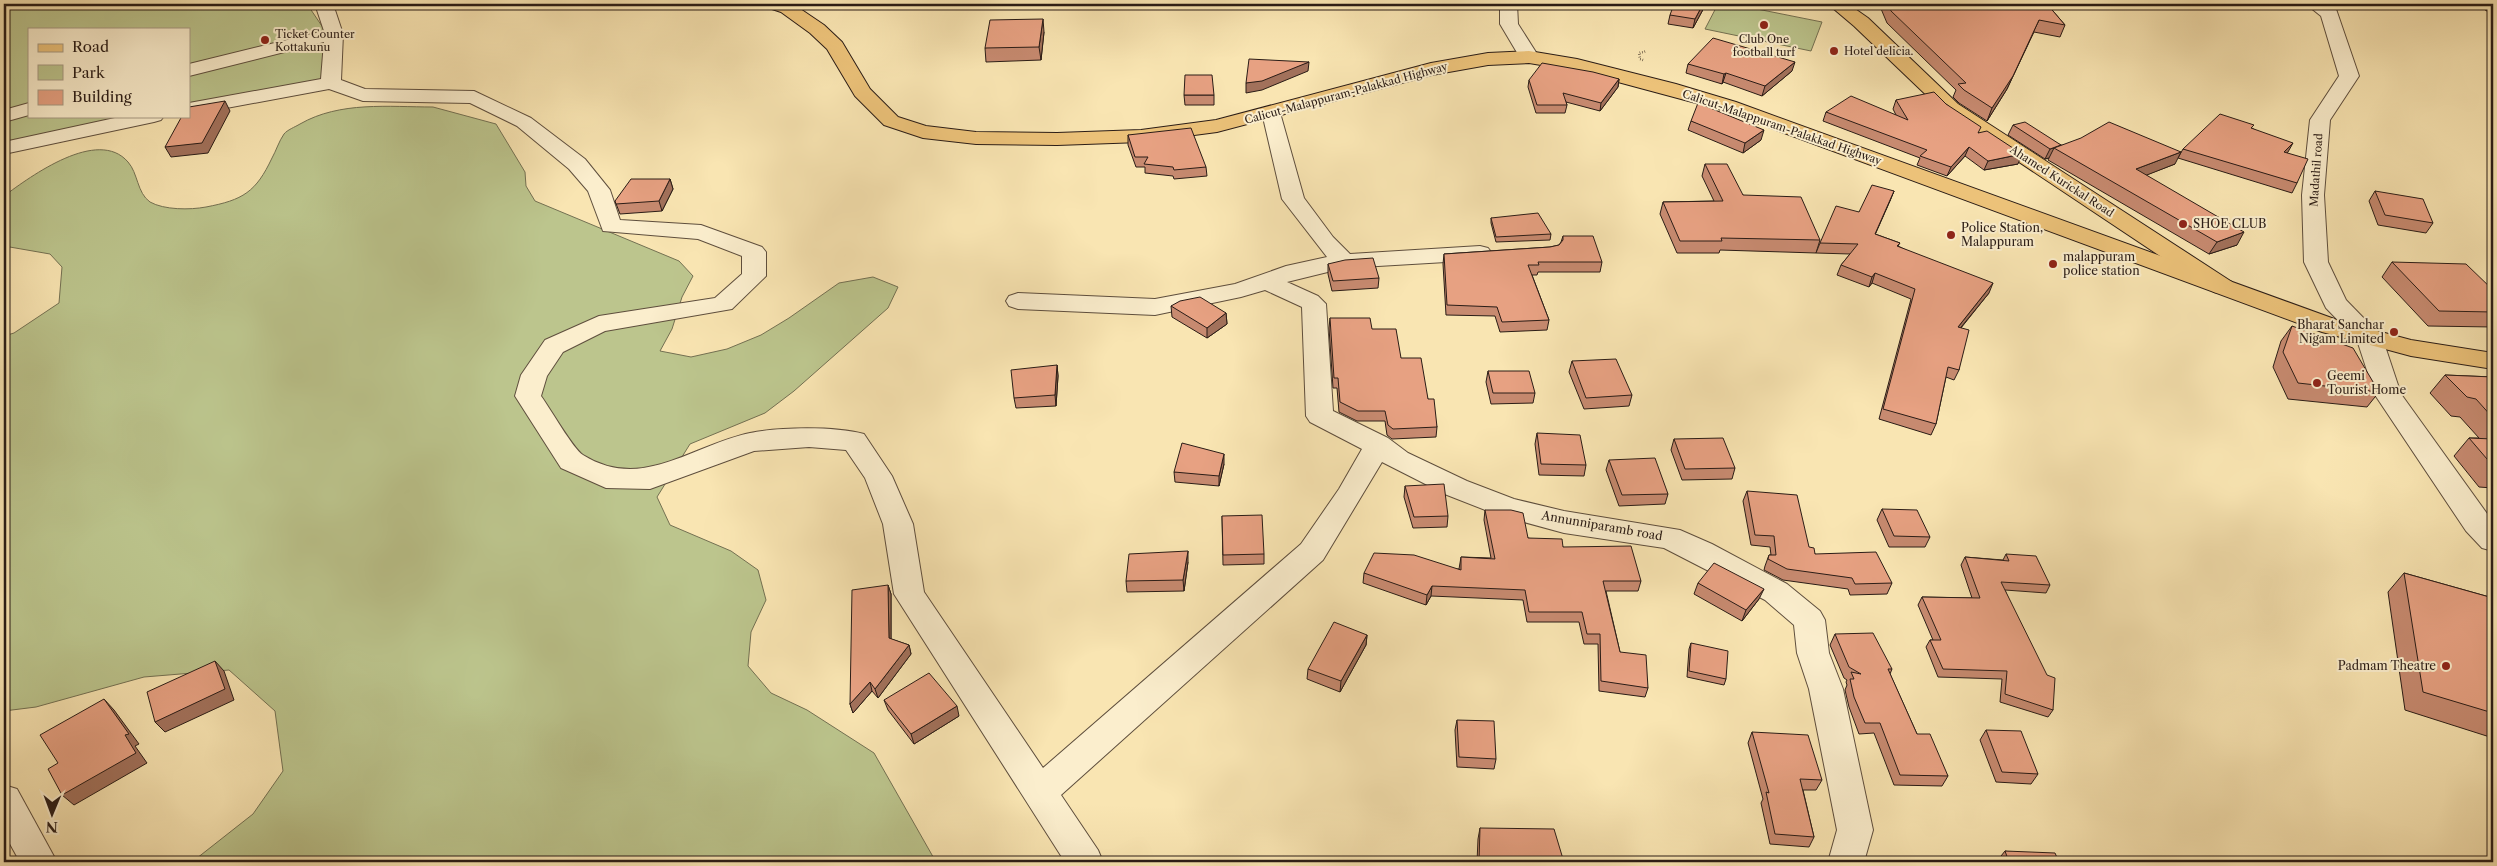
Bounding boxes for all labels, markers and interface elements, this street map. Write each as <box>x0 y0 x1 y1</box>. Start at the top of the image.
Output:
marker: Club One football turf <box>1758 19 1770 31</box>
place label: Ticket Counter Kottakunu <box>275 27 355 54</box>
legend <box>28 28 190 118</box>
place label: Club One football turf <box>1733 32 1797 59</box>
marker: Ticket Counter Kottakunu <box>259 34 271 46</box>
text: Road <box>72 37 109 56</box>
place label: Hotel delicia. <box>1844 44 1914 58</box>
marker: Hotel delicia. <box>1828 45 1840 57</box>
street label: Calicut-Malappuram-Palakkad Highway <box>1243 59 1450 127</box>
text: Park <box>72 63 106 82</box>
street label: Calicut-Malappuram-Palakkad Highway <box>1681 86 1884 168</box>
text: Building <box>72 87 132 106</box>
street label: Madathil road <box>2306 133 2326 207</box>
street label: Ahamed Kurickal Road <box>2006 142 2117 220</box>
place label: SHOE CLUB <box>2193 216 2266 231</box>
marker: SHOE CLUB <box>2177 218 2189 230</box>
place label: Police Station, Malappuram <box>1961 220 2043 249</box>
marker: Police Station, Malappuram <box>1945 229 1957 241</box>
place label: malappuram police station <box>2063 249 2140 278</box>
marker: malappuram police station <box>2047 258 2059 270</box>
place label: Bharat Sanchar Nigam Limited <box>2297 317 2385 346</box>
marker: Bharat Sanchar Nigam Limited <box>2388 326 2400 338</box>
place label: Geemi Tourist Home <box>2327 368 2406 397</box>
marker: Geemi Tourist Home <box>2311 377 2323 389</box>
street label: Annunniparamb road <box>1539 507 1664 544</box>
place label: Padmam Theatre <box>2338 658 2436 673</box>
marker: Padmam Theatre <box>2440 660 2452 672</box>
north arrow <box>28 788 78 838</box>
text: N <box>46 818 58 836</box>

